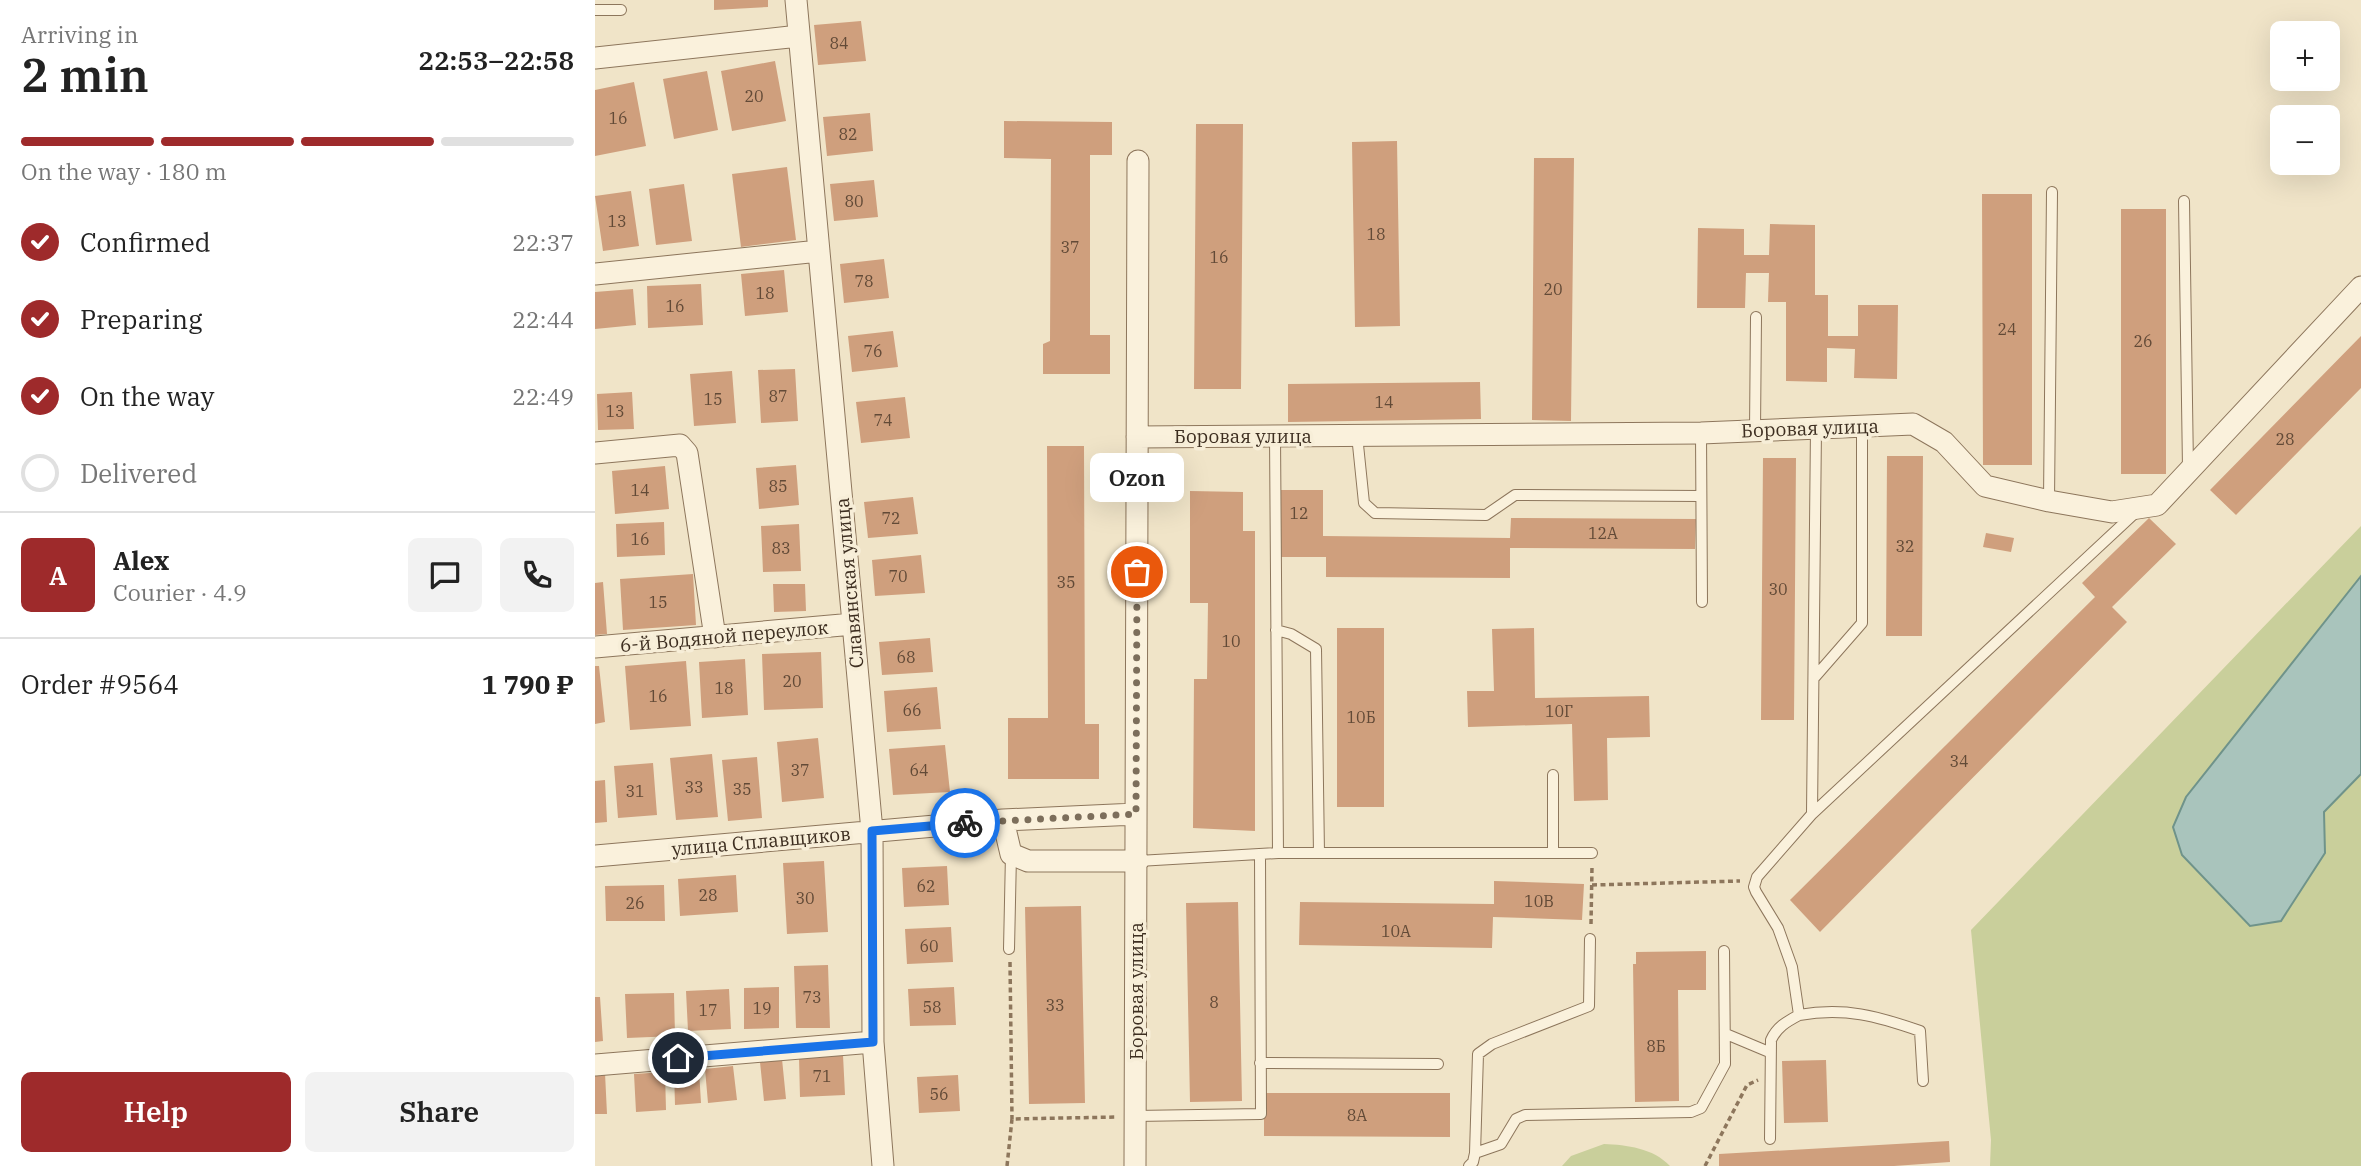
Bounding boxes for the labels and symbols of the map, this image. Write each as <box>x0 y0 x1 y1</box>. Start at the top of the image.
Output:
house number: 84 <box>829 33 849 53</box>
house number: 20 <box>744 86 764 106</box>
house number: 16 <box>608 108 628 128</box>
house number: 82 <box>838 124 858 144</box>
house number: 80 <box>844 191 864 211</box>
house number: 13 <box>607 211 627 231</box>
house number: 18 <box>1366 224 1386 244</box>
house number: 37 <box>1060 237 1080 257</box>
house number: 16 <box>1209 247 1229 267</box>
house number: 78 <box>854 271 874 291</box>
house number: 20 <box>1543 279 1563 299</box>
house number: 18 <box>755 283 775 303</box>
house number: 16 <box>665 296 685 316</box>
house number: 24 <box>1997 319 2017 339</box>
house number: 26 <box>2133 331 2153 351</box>
house number: 76 <box>863 341 883 361</box>
house number: 87 <box>768 386 788 406</box>
house number: 15 <box>703 389 723 409</box>
house number: 14 <box>1374 392 1394 412</box>
house number: 13 <box>605 401 625 421</box>
house number: 74 <box>873 410 893 430</box>
street label: Боровая улица <box>1741 414 1879 442</box>
street label: Боровая улица <box>1174 424 1312 448</box>
house number: 28 <box>2275 429 2295 449</box>
callout: Ozon <box>1090 453 1184 502</box>
house number: 85 <box>768 476 788 496</box>
house number: 14 <box>630 480 650 500</box>
street label: Славянская улица <box>830 497 868 669</box>
house number: 12 <box>1289 503 1309 523</box>
house number: 72 <box>881 508 901 528</box>
house number: 12А <box>1588 523 1618 543</box>
house number: 16 <box>630 529 650 549</box>
house number: 32 <box>1895 536 1915 556</box>
house number: 83 <box>771 538 791 558</box>
pin <box>1107 542 1167 602</box>
house number: 70 <box>888 566 908 586</box>
house number: 35 <box>1056 572 1076 592</box>
house number: 30 <box>1768 579 1788 599</box>
house number: 15 <box>648 592 668 612</box>
street label: 6-й Водяной переулок <box>619 615 829 657</box>
house number: 10 <box>1221 631 1241 651</box>
house number: 68 <box>896 647 916 667</box>
house number: 20 <box>782 671 802 691</box>
house number: 18 <box>714 678 734 698</box>
house number: 16 <box>648 686 668 706</box>
house number: 66 <box>902 700 922 720</box>
house number: 10Г <box>1545 701 1573 721</box>
house number: 10Б <box>1346 707 1376 727</box>
house number: 34 <box>1949 751 1969 771</box>
house number: 37 <box>790 760 810 780</box>
house number: 64 <box>909 760 929 780</box>
house number: 33 <box>684 777 704 797</box>
house number: 35 <box>732 779 752 799</box>
house number: 31 <box>625 781 645 801</box>
courier <box>930 788 1000 858</box>
street label: улица Сплавщиков <box>670 821 852 861</box>
house number: 62 <box>916 876 936 896</box>
house number: 28 <box>698 885 718 905</box>
house number: 30 <box>795 888 815 908</box>
house number: 10В <box>1524 891 1554 911</box>
house number: 26 <box>625 893 645 913</box>
house number: 10А <box>1381 921 1411 941</box>
street label: Боровая улица <box>1124 922 1148 1060</box>
house number: 60 <box>919 936 939 956</box>
house number: 73 <box>802 987 822 1007</box>
house number: 8 <box>1209 992 1219 1012</box>
house number: 33 <box>1045 995 1065 1015</box>
house number: 58 <box>922 997 942 1017</box>
house number: 19 <box>752 998 772 1018</box>
house number: 17 <box>698 1000 718 1020</box>
pin <box>648 1028 708 1088</box>
house number: 8Б <box>1646 1036 1666 1056</box>
house number: 71 <box>812 1066 832 1086</box>
house number: 56 <box>929 1084 949 1104</box>
house number: 8А <box>1347 1105 1367 1125</box>

